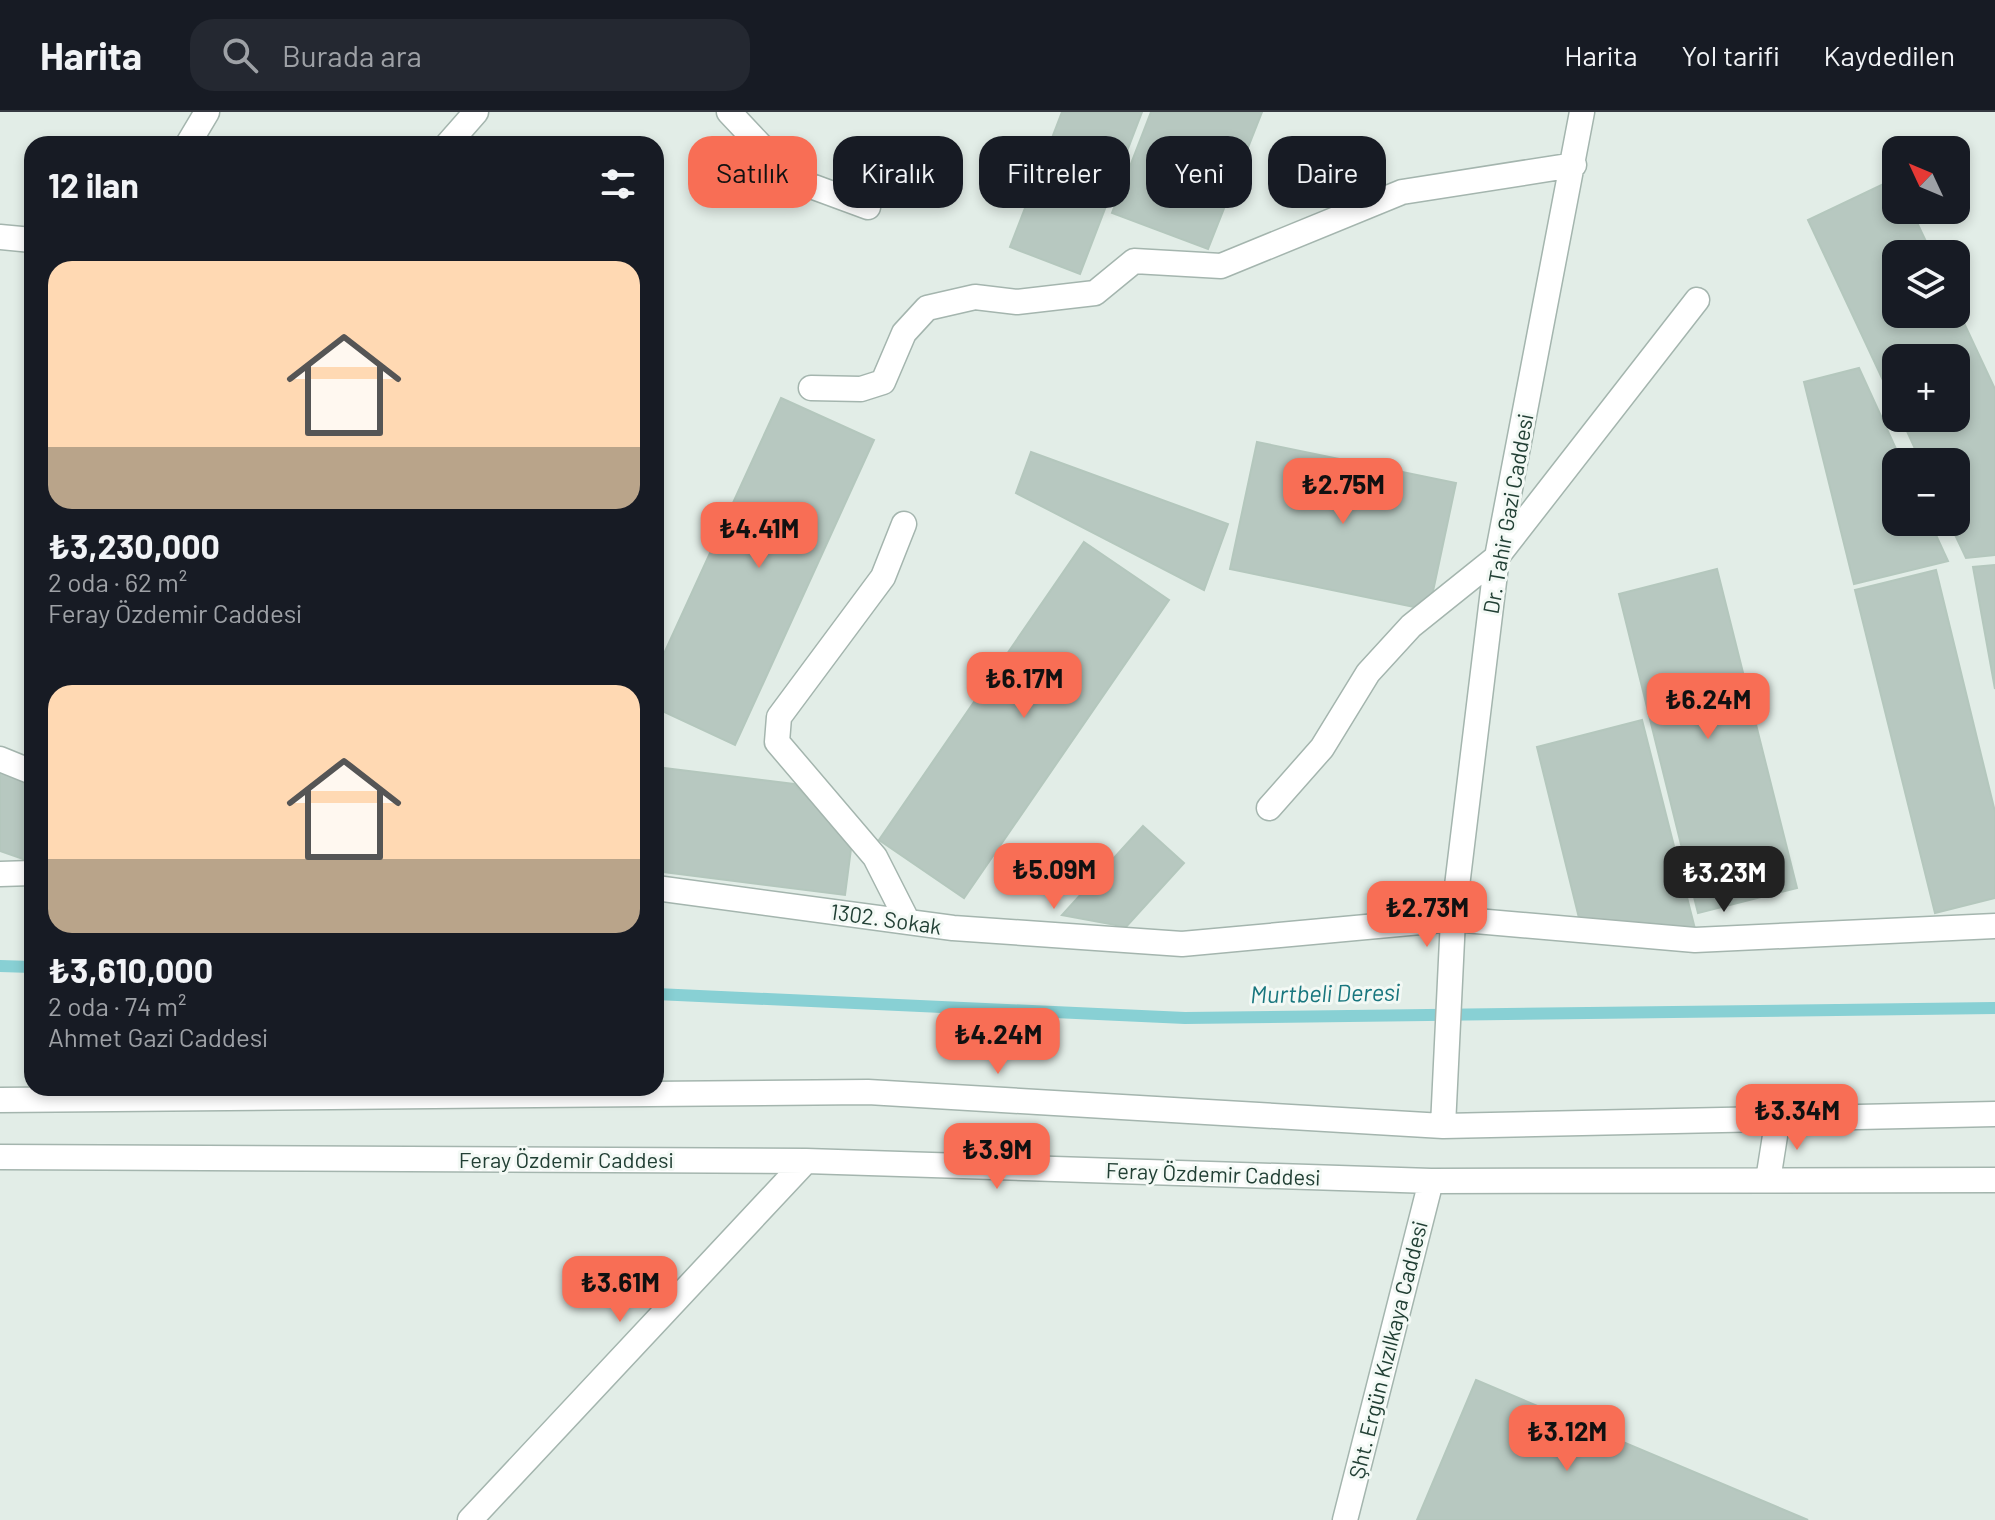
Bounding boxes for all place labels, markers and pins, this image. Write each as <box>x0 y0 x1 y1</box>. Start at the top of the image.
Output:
pin: ₺2.75M <box>1278 458 1408 526</box>
pin: ₺4.41M <box>694 502 824 570</box>
pin: ₺6.17M <box>959 652 1089 720</box>
pin: ₺6.24M <box>1643 673 1773 741</box>
pin: ₺5.09M <box>989 843 1119 911</box>
pin: ₺3.23M <box>1659 846 1789 914</box>
pin: ₺2.73M <box>1362 881 1492 949</box>
pin: ₺4.24M <box>933 1008 1063 1076</box>
pin: ₺3.34M <box>1732 1084 1862 1152</box>
pin: ₺3.9M <box>941 1123 1053 1191</box>
pin: ₺3.61M <box>555 1256 685 1324</box>
pin: ₺3.12M <box>1502 1405 1632 1473</box>

